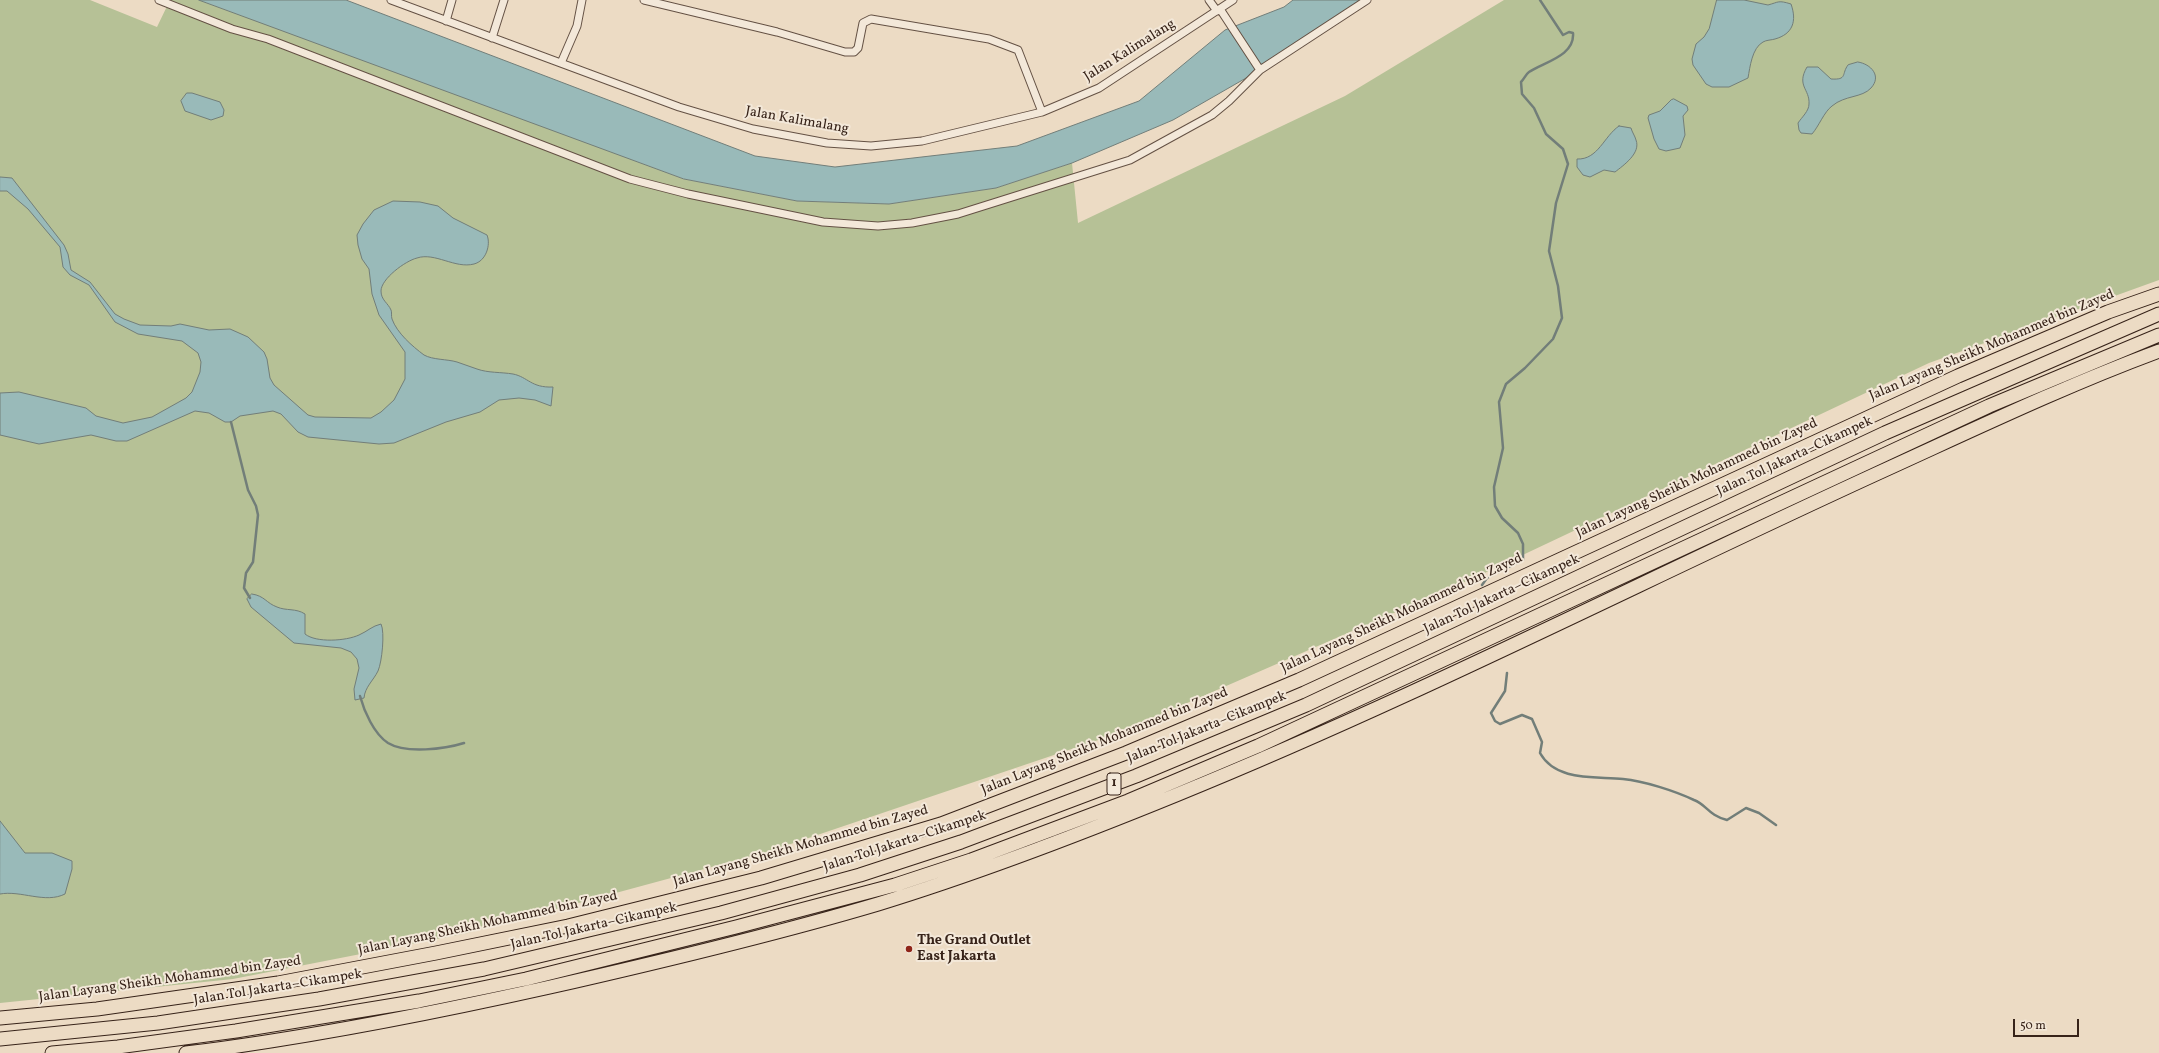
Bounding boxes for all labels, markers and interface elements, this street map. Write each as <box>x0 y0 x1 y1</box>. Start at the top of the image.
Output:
street label: Jalan Kalimalang <box>1081 16 1179 86</box>
street label: Jalan Kalimalang <box>744 104 850 138</box>
street label: Jalan Layang Sheikh Mohammed bin Zayed <box>1867 287 2117 405</box>
street label: Jalan Tol Jakarta–Cikampek <box>1714 413 1876 501</box>
street label: Jalan Layang Sheikh Mohammed bin Zayed <box>1573 415 1821 543</box>
street label: Jalan Layang Sheikh Mohammed bin Zayed <box>1278 550 1526 678</box>
street label: Jalan Tol Jakarta–Cikampek <box>1421 551 1583 639</box>
street label: Jalan Layang Sheikh Mohammed bin Zayed <box>979 685 1231 799</box>
street label: Jalan Tol Jakarta–Cikampek <box>1125 688 1289 768</box>
road number: 1 <box>1107 773 1121 795</box>
street label: Jalan Layang Sheikh Mohammed bin Zayed <box>671 802 931 892</box>
street label: Jalan Tol Jakarta–Cikampek <box>821 808 989 876</box>
street label: Jalan Layang Sheikh Mohammed bin Zayed <box>357 888 619 960</box>
street label: Jalan Tol Jakarta–Cikampek <box>509 900 679 954</box>
place label: The Grand Outlet East Jakarta <box>917 933 1031 966</box>
marker: The Grand Outlet East Jakarta <box>904 944 914 954</box>
street label: Jalan Layang Sheikh Mohammed bin Zayed <box>38 953 302 1007</box>
street label: Jalan Tol Jakarta–Cikampek <box>193 966 363 1010</box>
scale bar <box>2015 1011 2081 1037</box>
text: 50 m <box>2020 1018 2046 1034</box>

